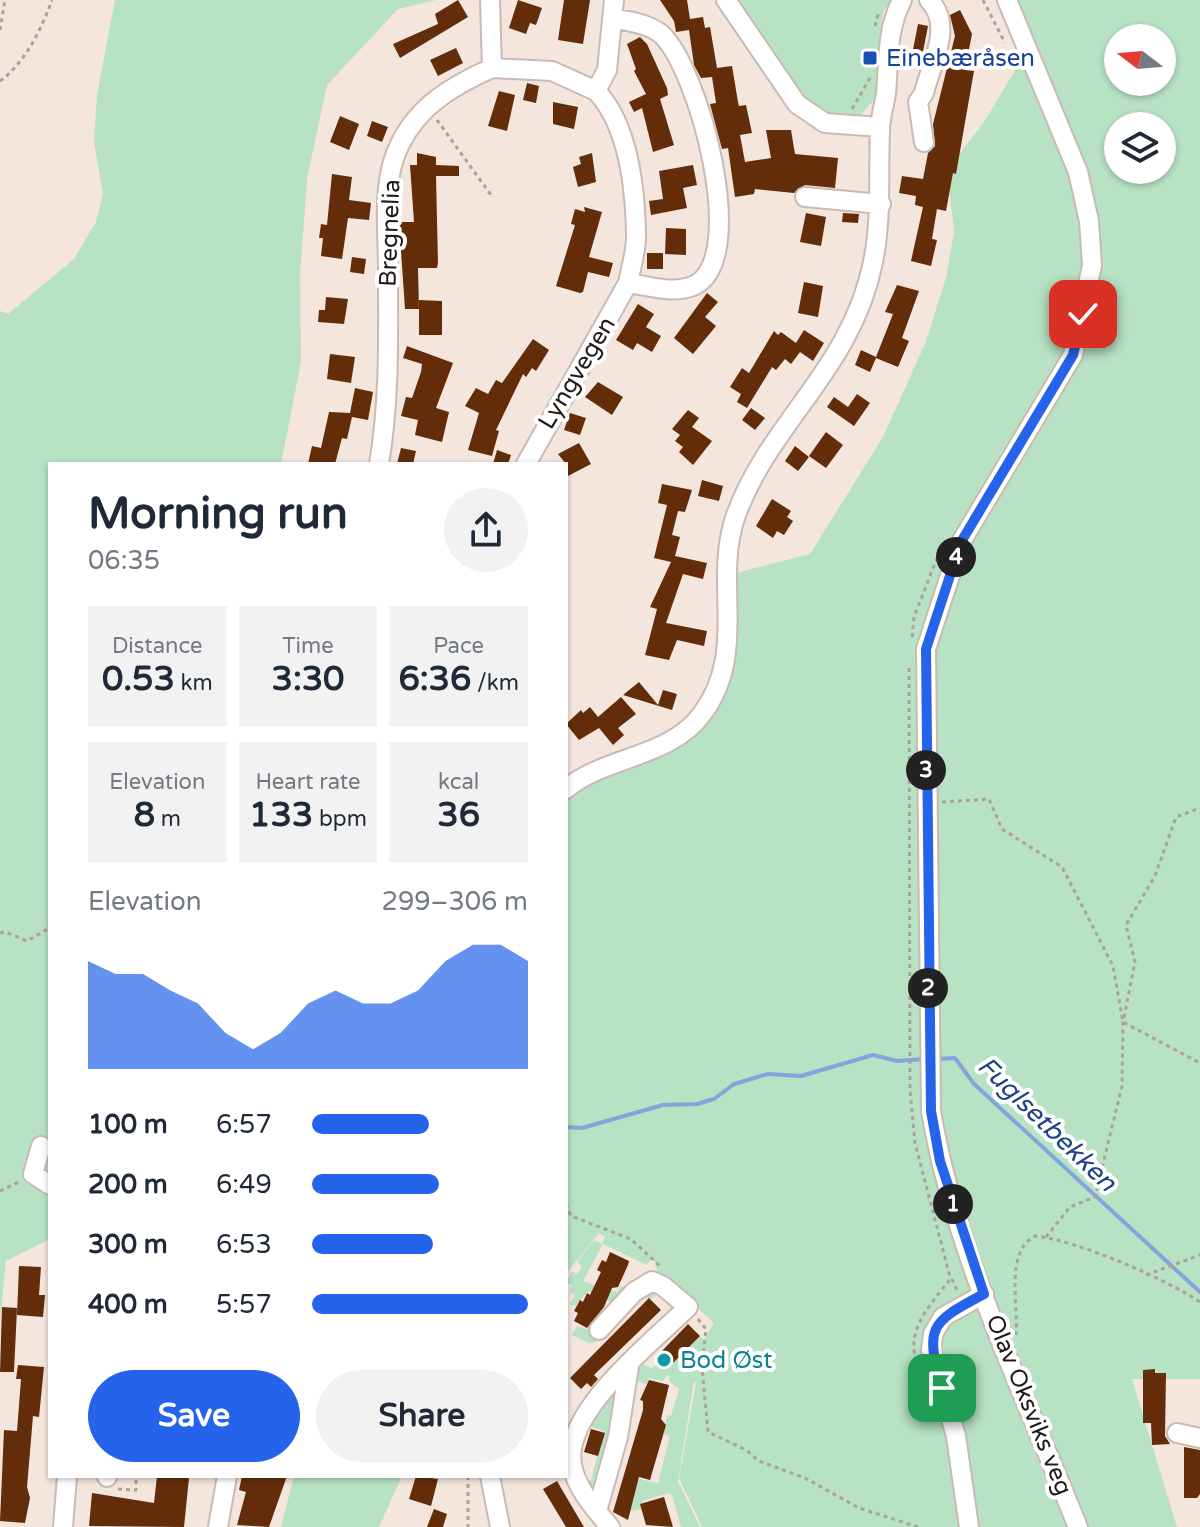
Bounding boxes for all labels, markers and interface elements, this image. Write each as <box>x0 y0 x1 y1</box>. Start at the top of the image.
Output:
north arrow <box>1104 24 1176 96</box>
map controls <box>1104 24 1176 184</box>
place label: Einebæråsen <box>886 44 1035 73</box>
marker: Einebæråsen <box>861 49 879 67</box>
button: layers <box>1104 112 1176 184</box>
street label: Bregnelia <box>374 179 406 287</box>
pin <box>1049 280 1117 348</box>
icon: check <box>1061 292 1105 336</box>
street label: Lyngvegen <box>532 312 622 434</box>
text: Morning run <box>88 488 348 541</box>
button: share <box>444 488 528 572</box>
pin: 4 <box>936 537 976 577</box>
text: 4 <box>949 544 963 570</box>
text: 06:35 <box>88 545 160 576</box>
text: Distance <box>112 633 203 659</box>
text: Time <box>282 633 334 659</box>
text: Pace <box>433 633 484 659</box>
text: 0.53 <box>102 659 175 700</box>
text: 3:30 <box>272 659 344 700</box>
text: 6:36 <box>398 659 471 700</box>
text: km <box>175 670 213 696</box>
text: /km <box>471 670 519 696</box>
pin: 3 <box>906 750 946 790</box>
text: 3 <box>919 757 933 783</box>
text: Elevation <box>109 769 205 795</box>
text: Heart rate <box>256 769 360 795</box>
text: kcal <box>438 769 479 795</box>
text: 8 <box>134 795 155 836</box>
text: 133 <box>249 795 313 836</box>
text: 36 <box>437 795 480 836</box>
text: m <box>155 806 181 832</box>
text: bpm <box>313 806 367 832</box>
text: Elevation <box>88 886 202 917</box>
text: 299–306 m <box>382 886 528 917</box>
pin: 2 <box>908 968 948 1008</box>
text: 2 <box>921 975 935 1001</box>
water label: Fuglsetbekken <box>971 1050 1124 1199</box>
text: 100 m <box>88 1109 168 1140</box>
text: 6:57 <box>216 1109 272 1140</box>
text: 200 m <box>88 1169 168 1200</box>
text: 6:49 <box>216 1169 272 1200</box>
pin: 1 <box>933 1184 973 1224</box>
text: 1 <box>946 1191 960 1217</box>
text: 300 m <box>88 1229 168 1260</box>
text: 6:53 <box>216 1229 272 1260</box>
text: 400 m <box>88 1289 168 1320</box>
text: 5:57 <box>216 1289 272 1320</box>
street label: Olav Oksviks veg <box>980 1311 1078 1499</box>
place label: Bod Øst <box>680 1346 772 1375</box>
marker: Bod Øst <box>655 1351 673 1369</box>
pin <box>908 1354 976 1422</box>
icon: arrive <box>920 1366 964 1410</box>
button: Save <box>88 1370 300 1462</box>
button: Share <box>316 1370 528 1462</box>

